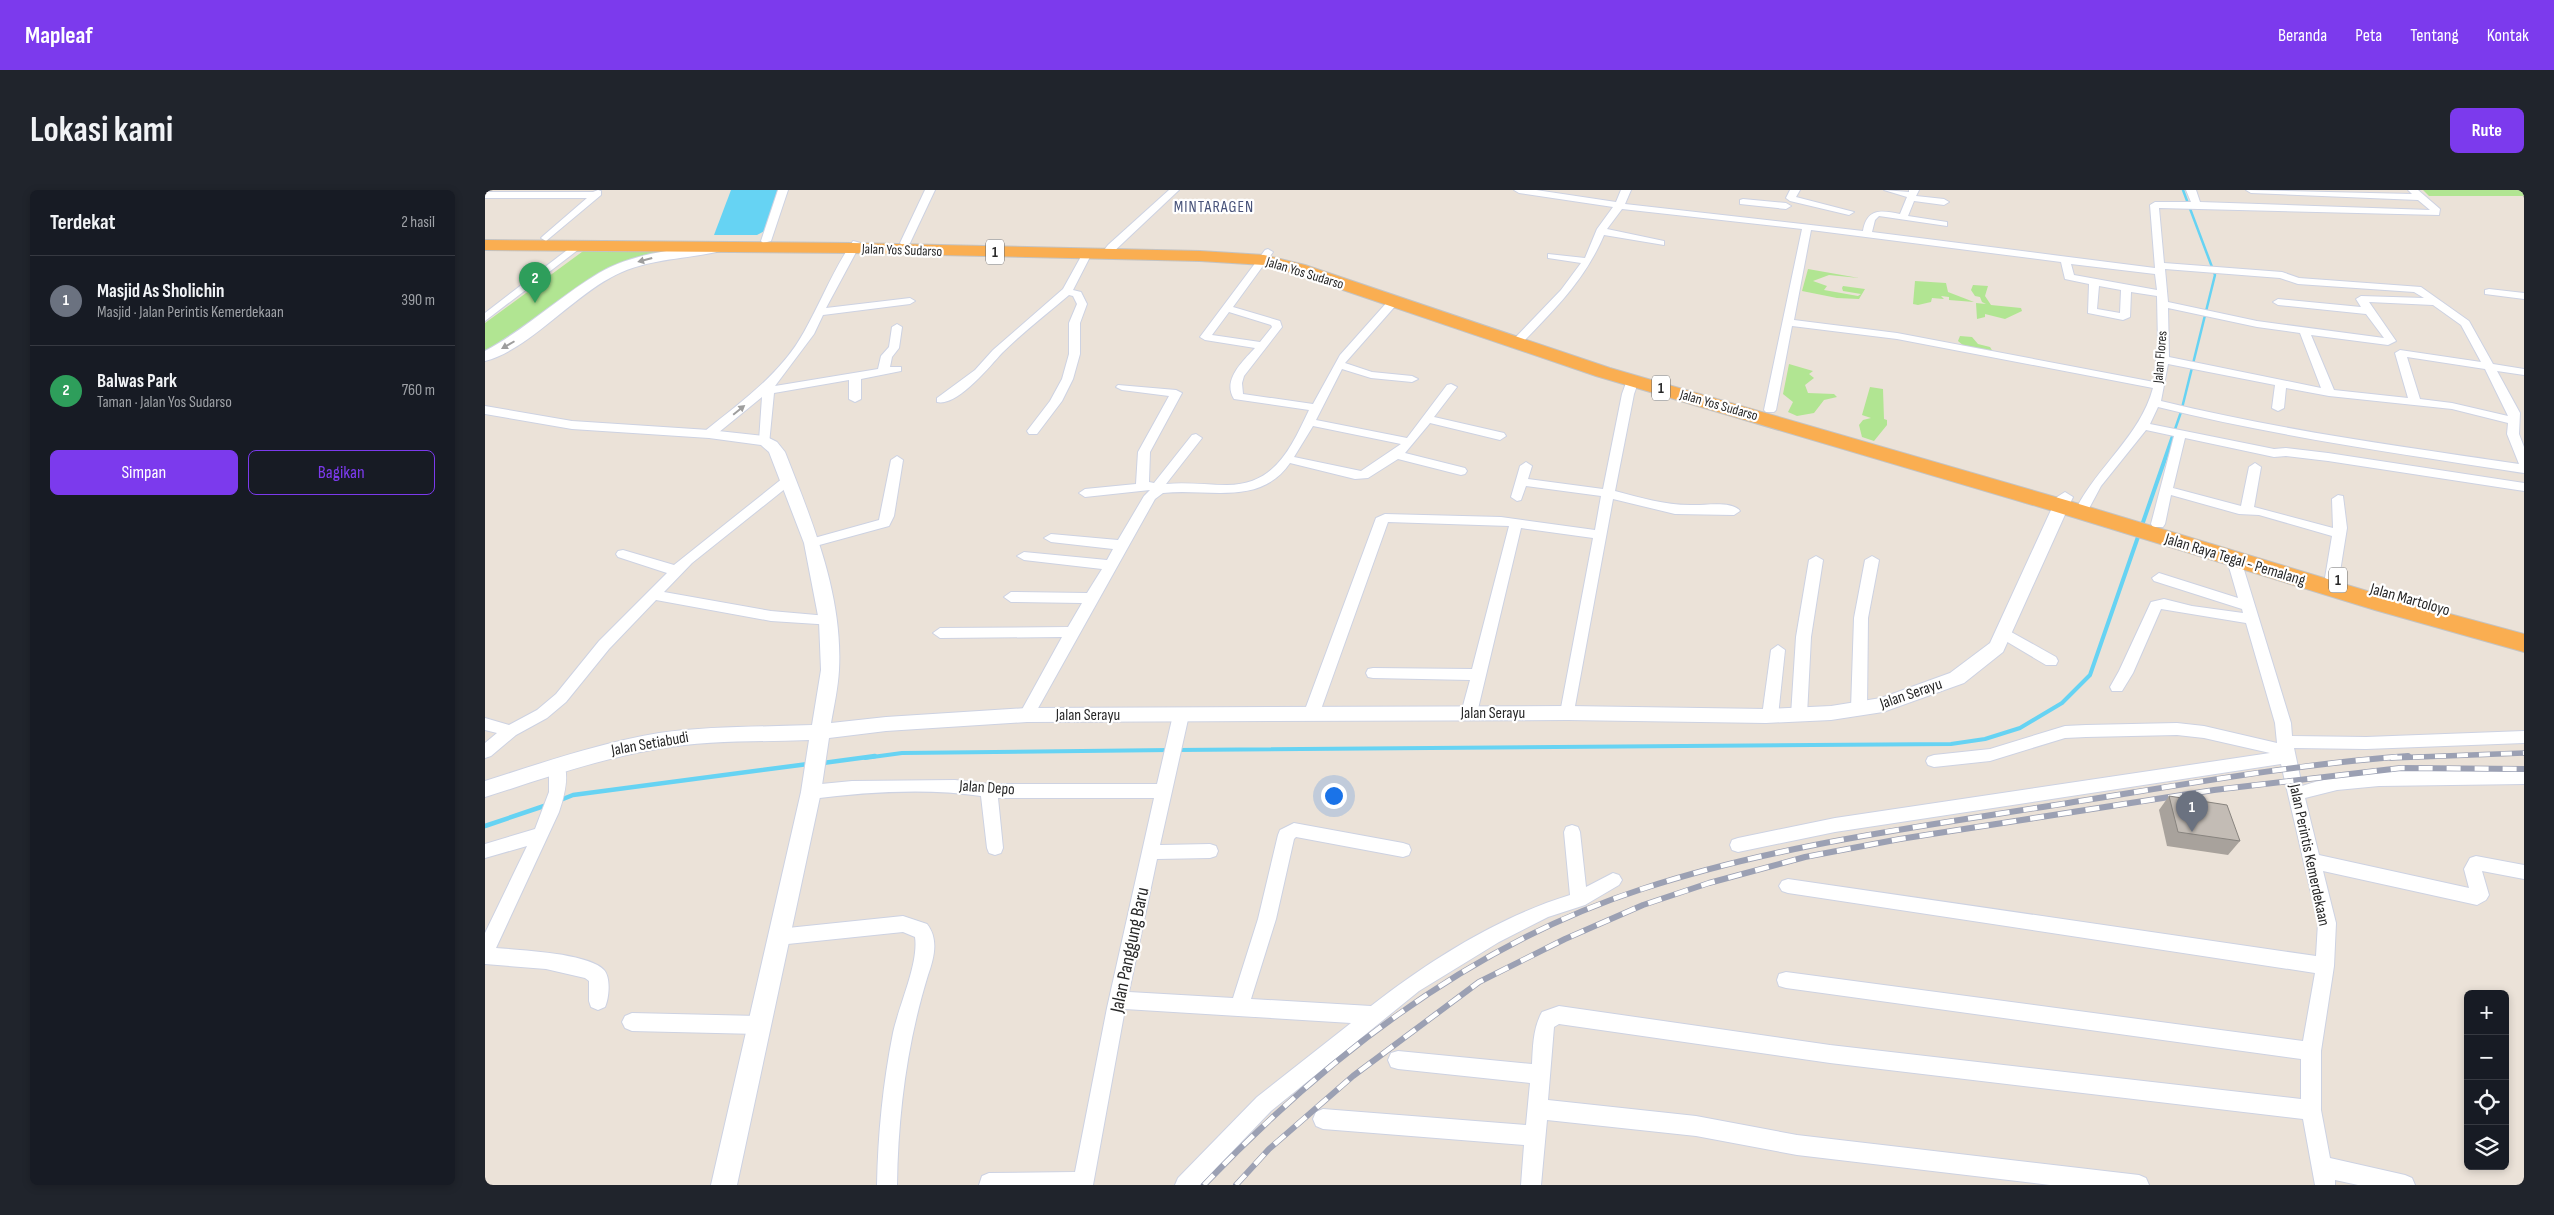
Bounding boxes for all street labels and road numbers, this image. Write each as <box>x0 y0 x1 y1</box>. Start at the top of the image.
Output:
street label: Jalan Yos Sudarso <box>861 240 943 260</box>
road number: 1 <box>986 240 1004 264</box>
street label: Jalan Yos Sudarso <box>1263 253 1346 293</box>
street label: Jalan Flores <box>2149 330 2171 385</box>
road number: 1 <box>1652 376 1670 400</box>
street label: Jalan Yos Sudarso <box>1677 385 1760 424</box>
street label: Jalan Raya Tegal - Pemalang <box>2161 529 2308 590</box>
road number: 1 <box>2329 568 2347 592</box>
street label: Jalan Martoloyo <box>2367 579 2452 620</box>
street label: Jalan Serayu <box>1876 675 1945 714</box>
street label: Jalan Serayu <box>1460 704 1525 723</box>
street label: Jalan Serayu <box>1055 706 1120 725</box>
street label: Jalan Setiabudi <box>609 728 690 760</box>
street label: Jalan Depo <box>958 777 1015 799</box>
street label: Jalan Perintis Kemerdekaan <box>2284 781 2333 928</box>
street label: Jalan Panggung Baru <box>1105 885 1155 1016</box>

